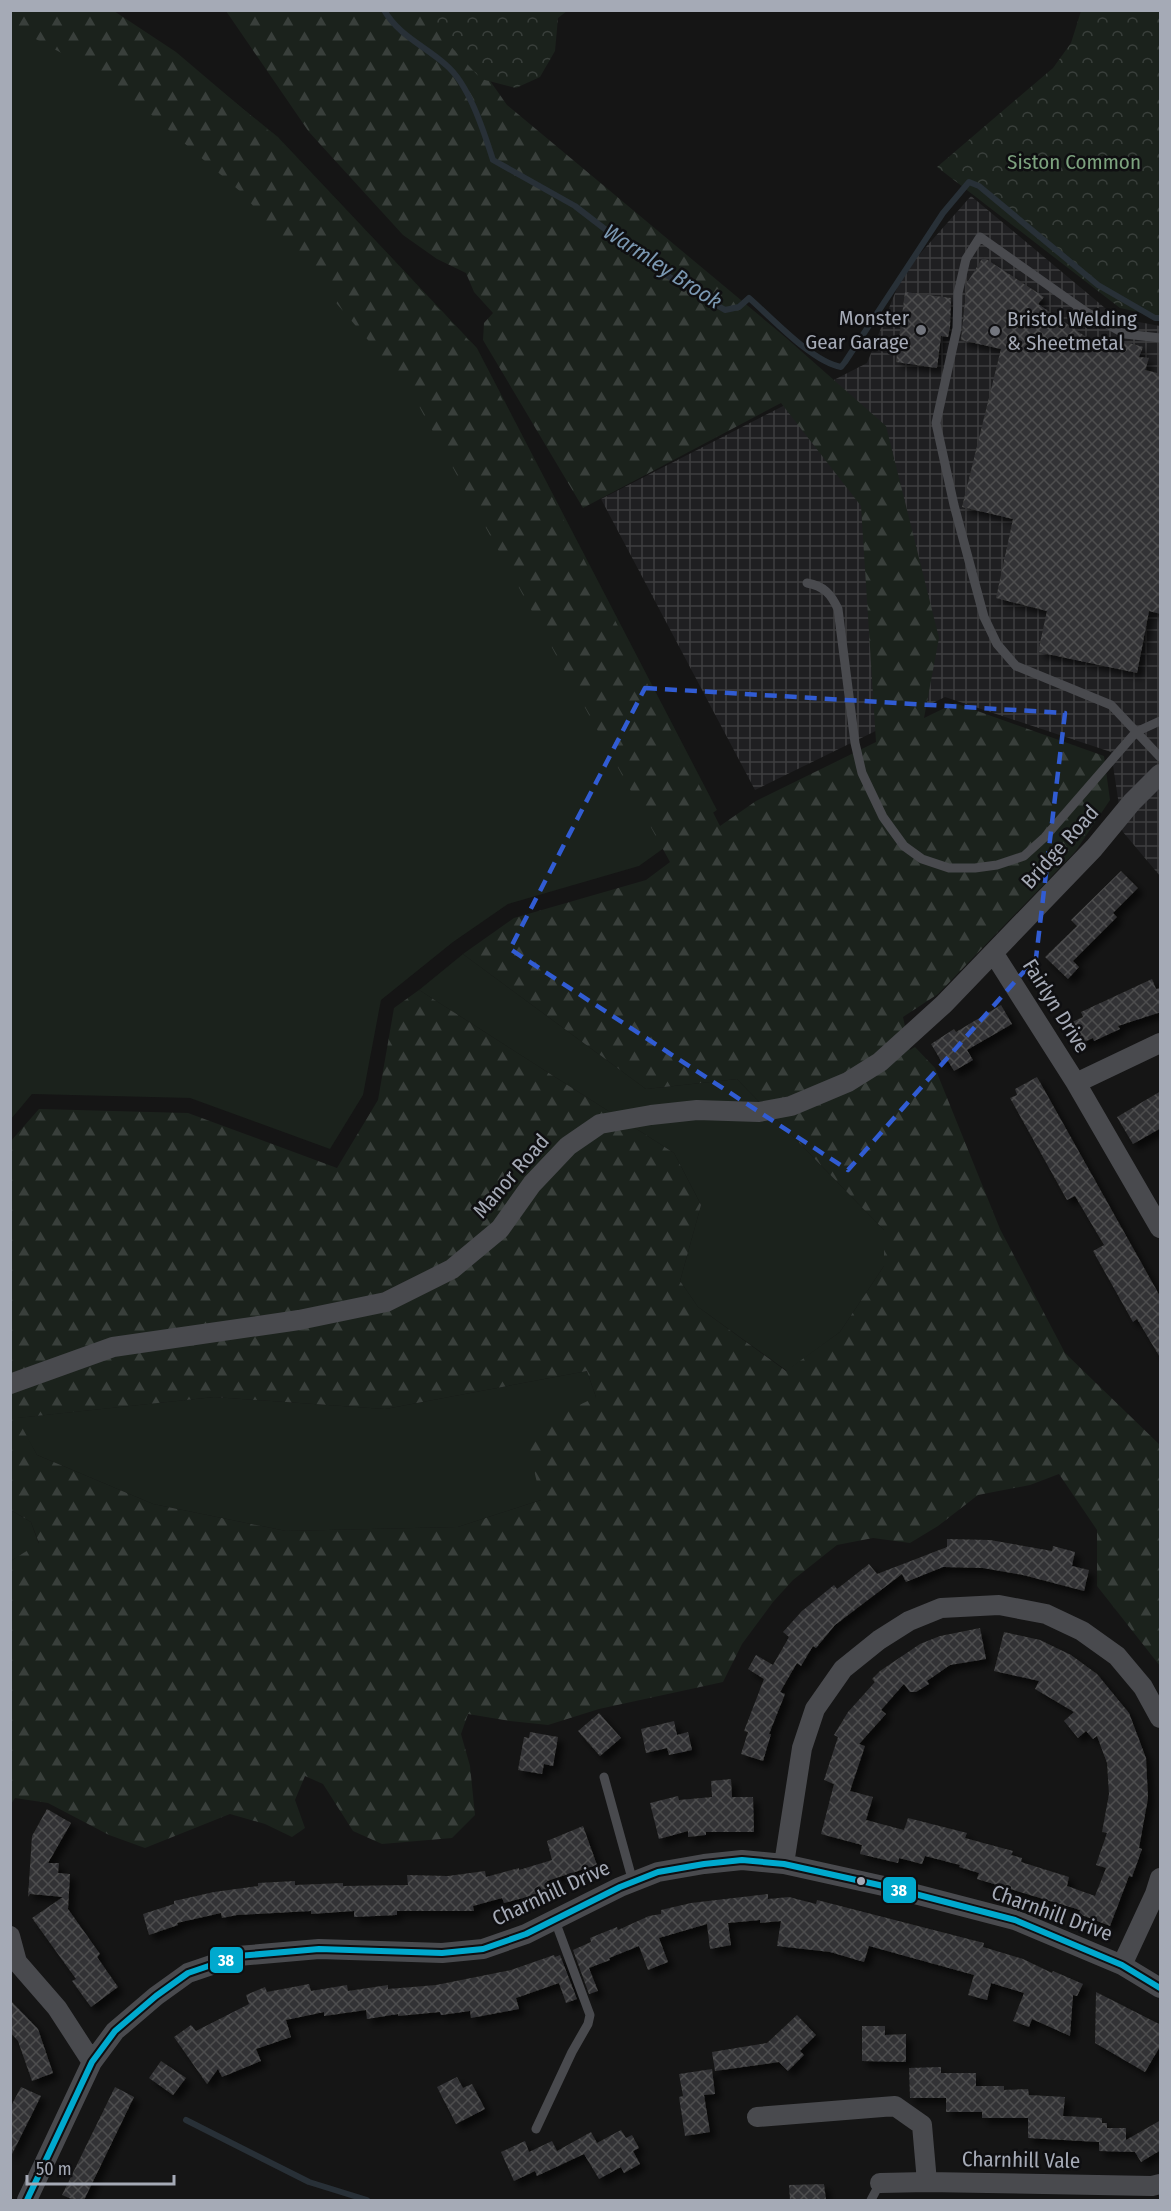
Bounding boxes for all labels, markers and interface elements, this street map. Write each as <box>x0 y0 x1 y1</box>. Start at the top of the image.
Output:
park label: Siston Common <box>1007 149 1141 175</box>
water label: Warmley Brook <box>598 218 727 315</box>
place label: Monster Gear Garage <box>805 305 910 355</box>
place label: Bristol Welding & Sheetmetal <box>1007 306 1137 356</box>
marker: Monster Gear Garage <box>914 323 928 337</box>
marker: Bristol Welding & Sheetmetal <box>988 324 1002 338</box>
street label: Bridge Road <box>1016 800 1104 894</box>
street label: Fairlyn Drive <box>1017 954 1095 1058</box>
street label: Manor Road <box>467 1129 555 1223</box>
street label: Charnhill Drive <box>488 1854 614 1932</box>
unlabelled marker <box>855 1875 867 1887</box>
line badge: 38 <box>882 1876 917 1904</box>
street label: Charnhill Drive <box>988 1879 1116 1947</box>
text: 38 <box>890 1881 908 1900</box>
line badge: 38 <box>209 1946 244 1974</box>
text: 38 <box>217 1951 235 1970</box>
street label: Charnhill Vale <box>962 2146 1080 2174</box>
scale bar <box>27 2148 174 2186</box>
text: 50 m <box>36 2158 72 2180</box>

